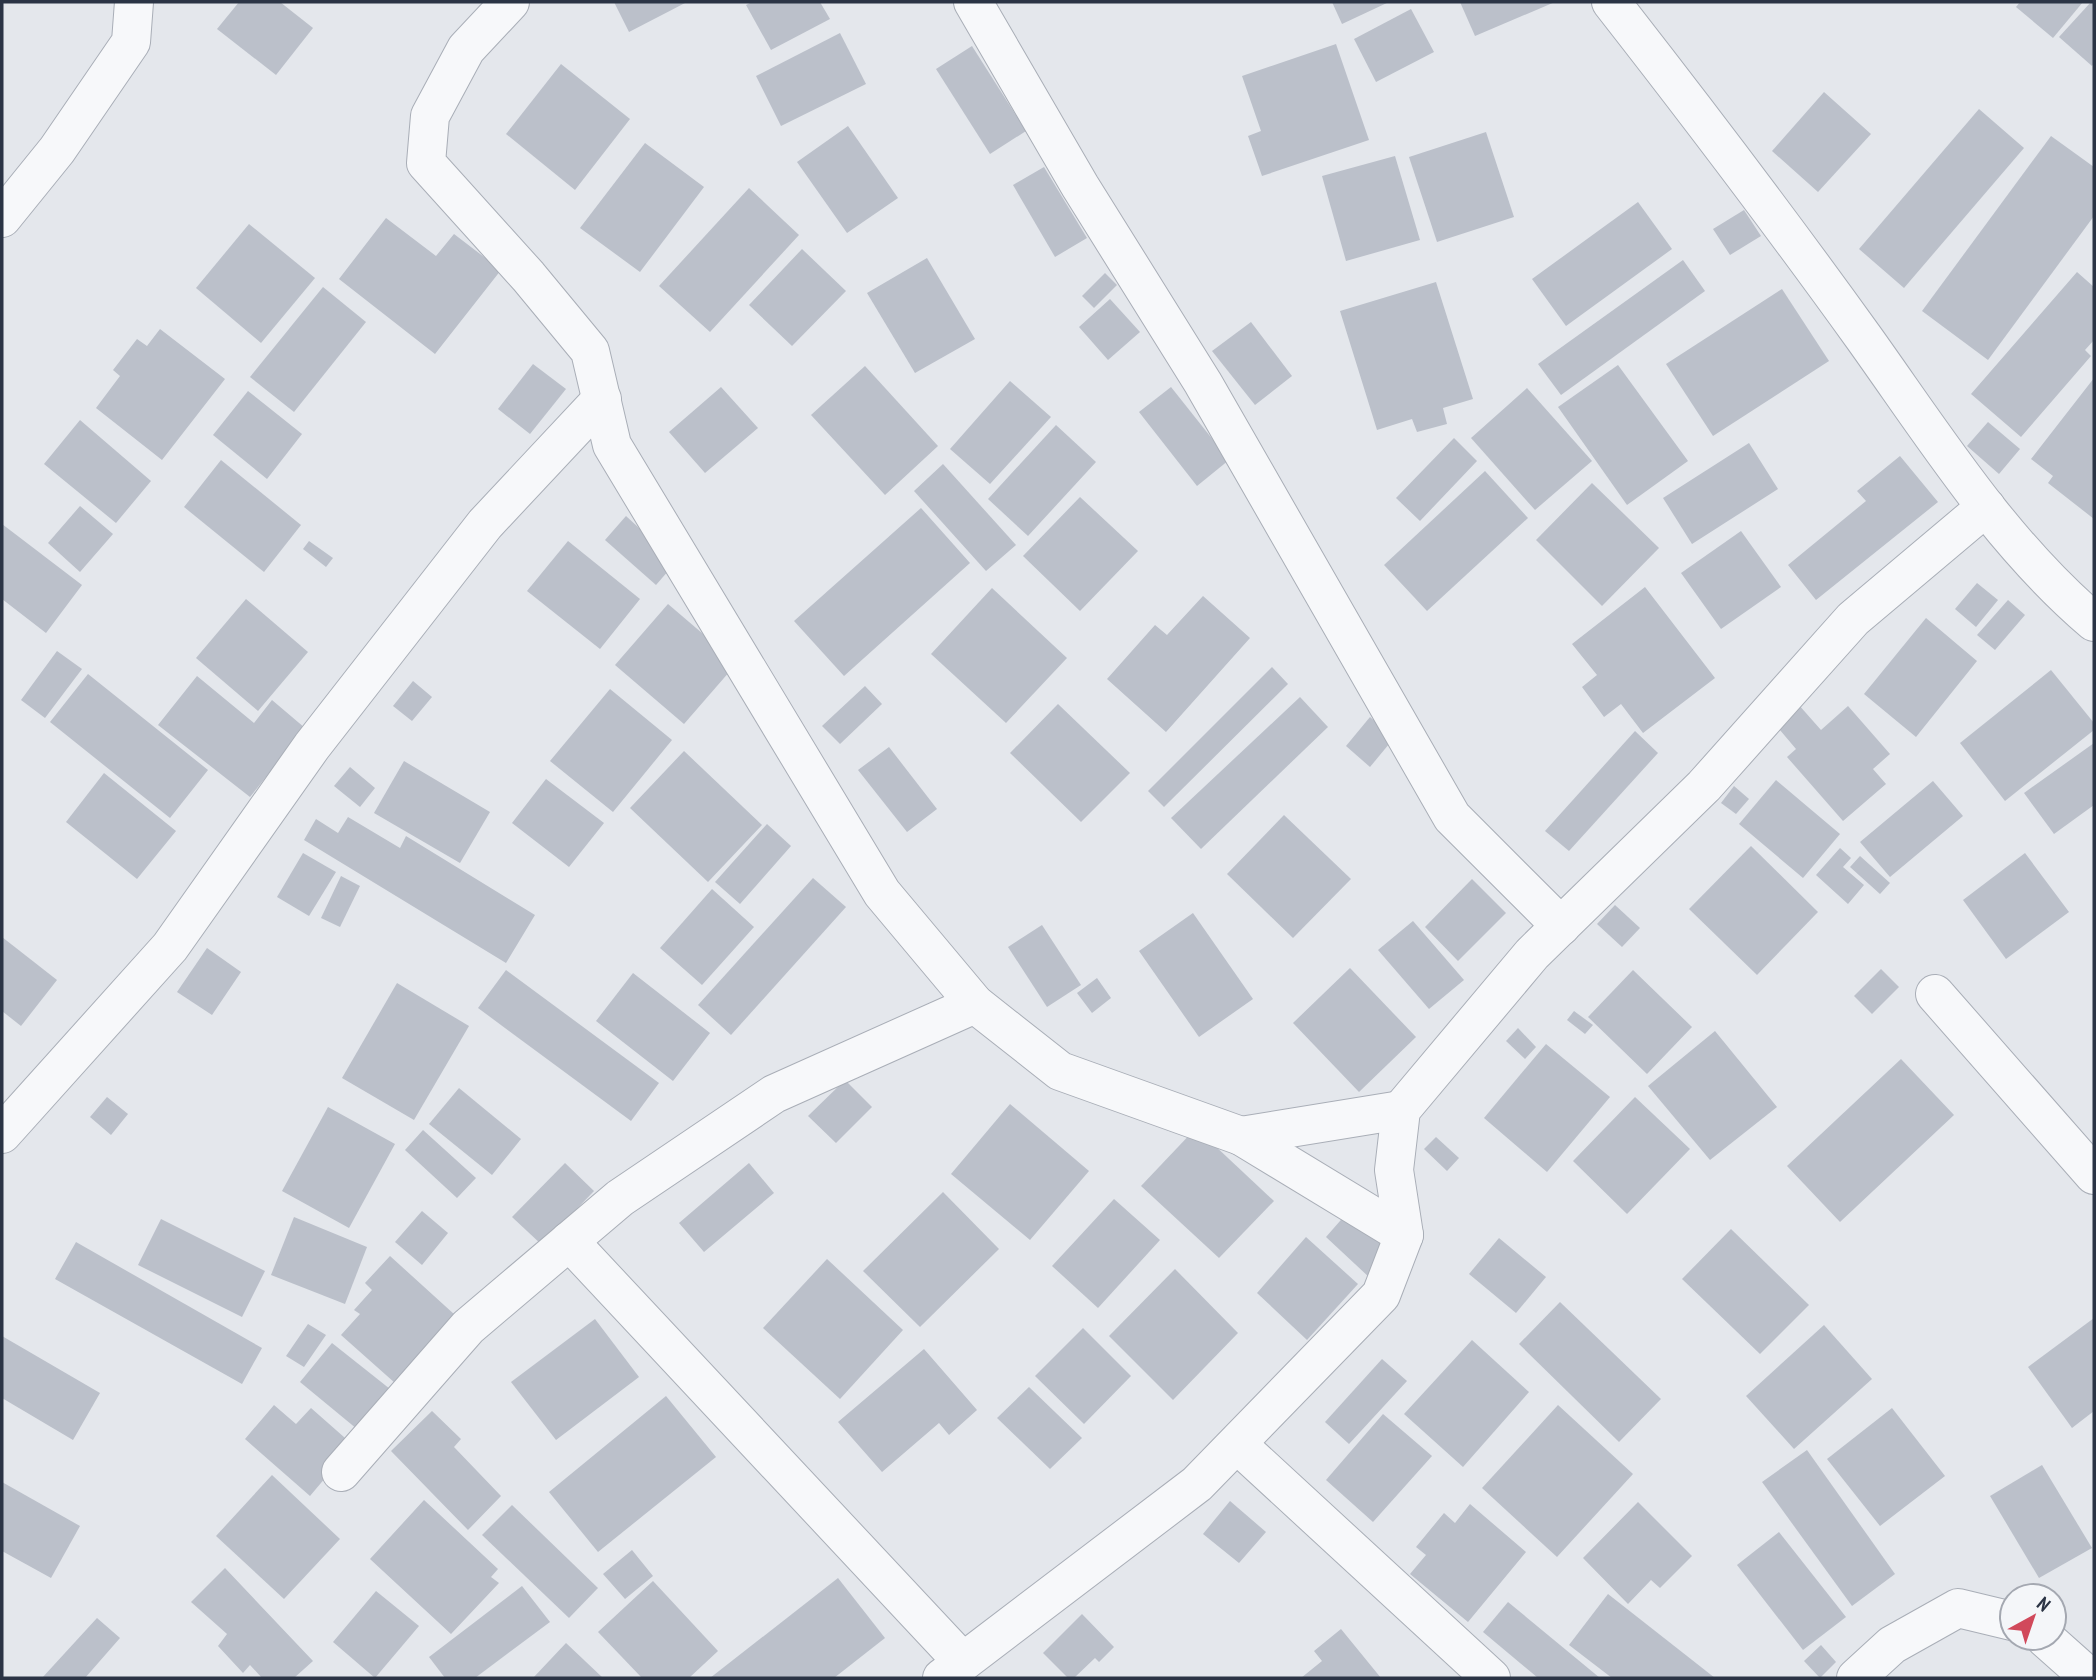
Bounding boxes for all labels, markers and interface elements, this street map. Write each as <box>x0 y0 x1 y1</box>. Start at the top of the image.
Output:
north arrow <box>1998 1582 2068 1652</box>
text: N <box>2032 1591 2056 1616</box>

